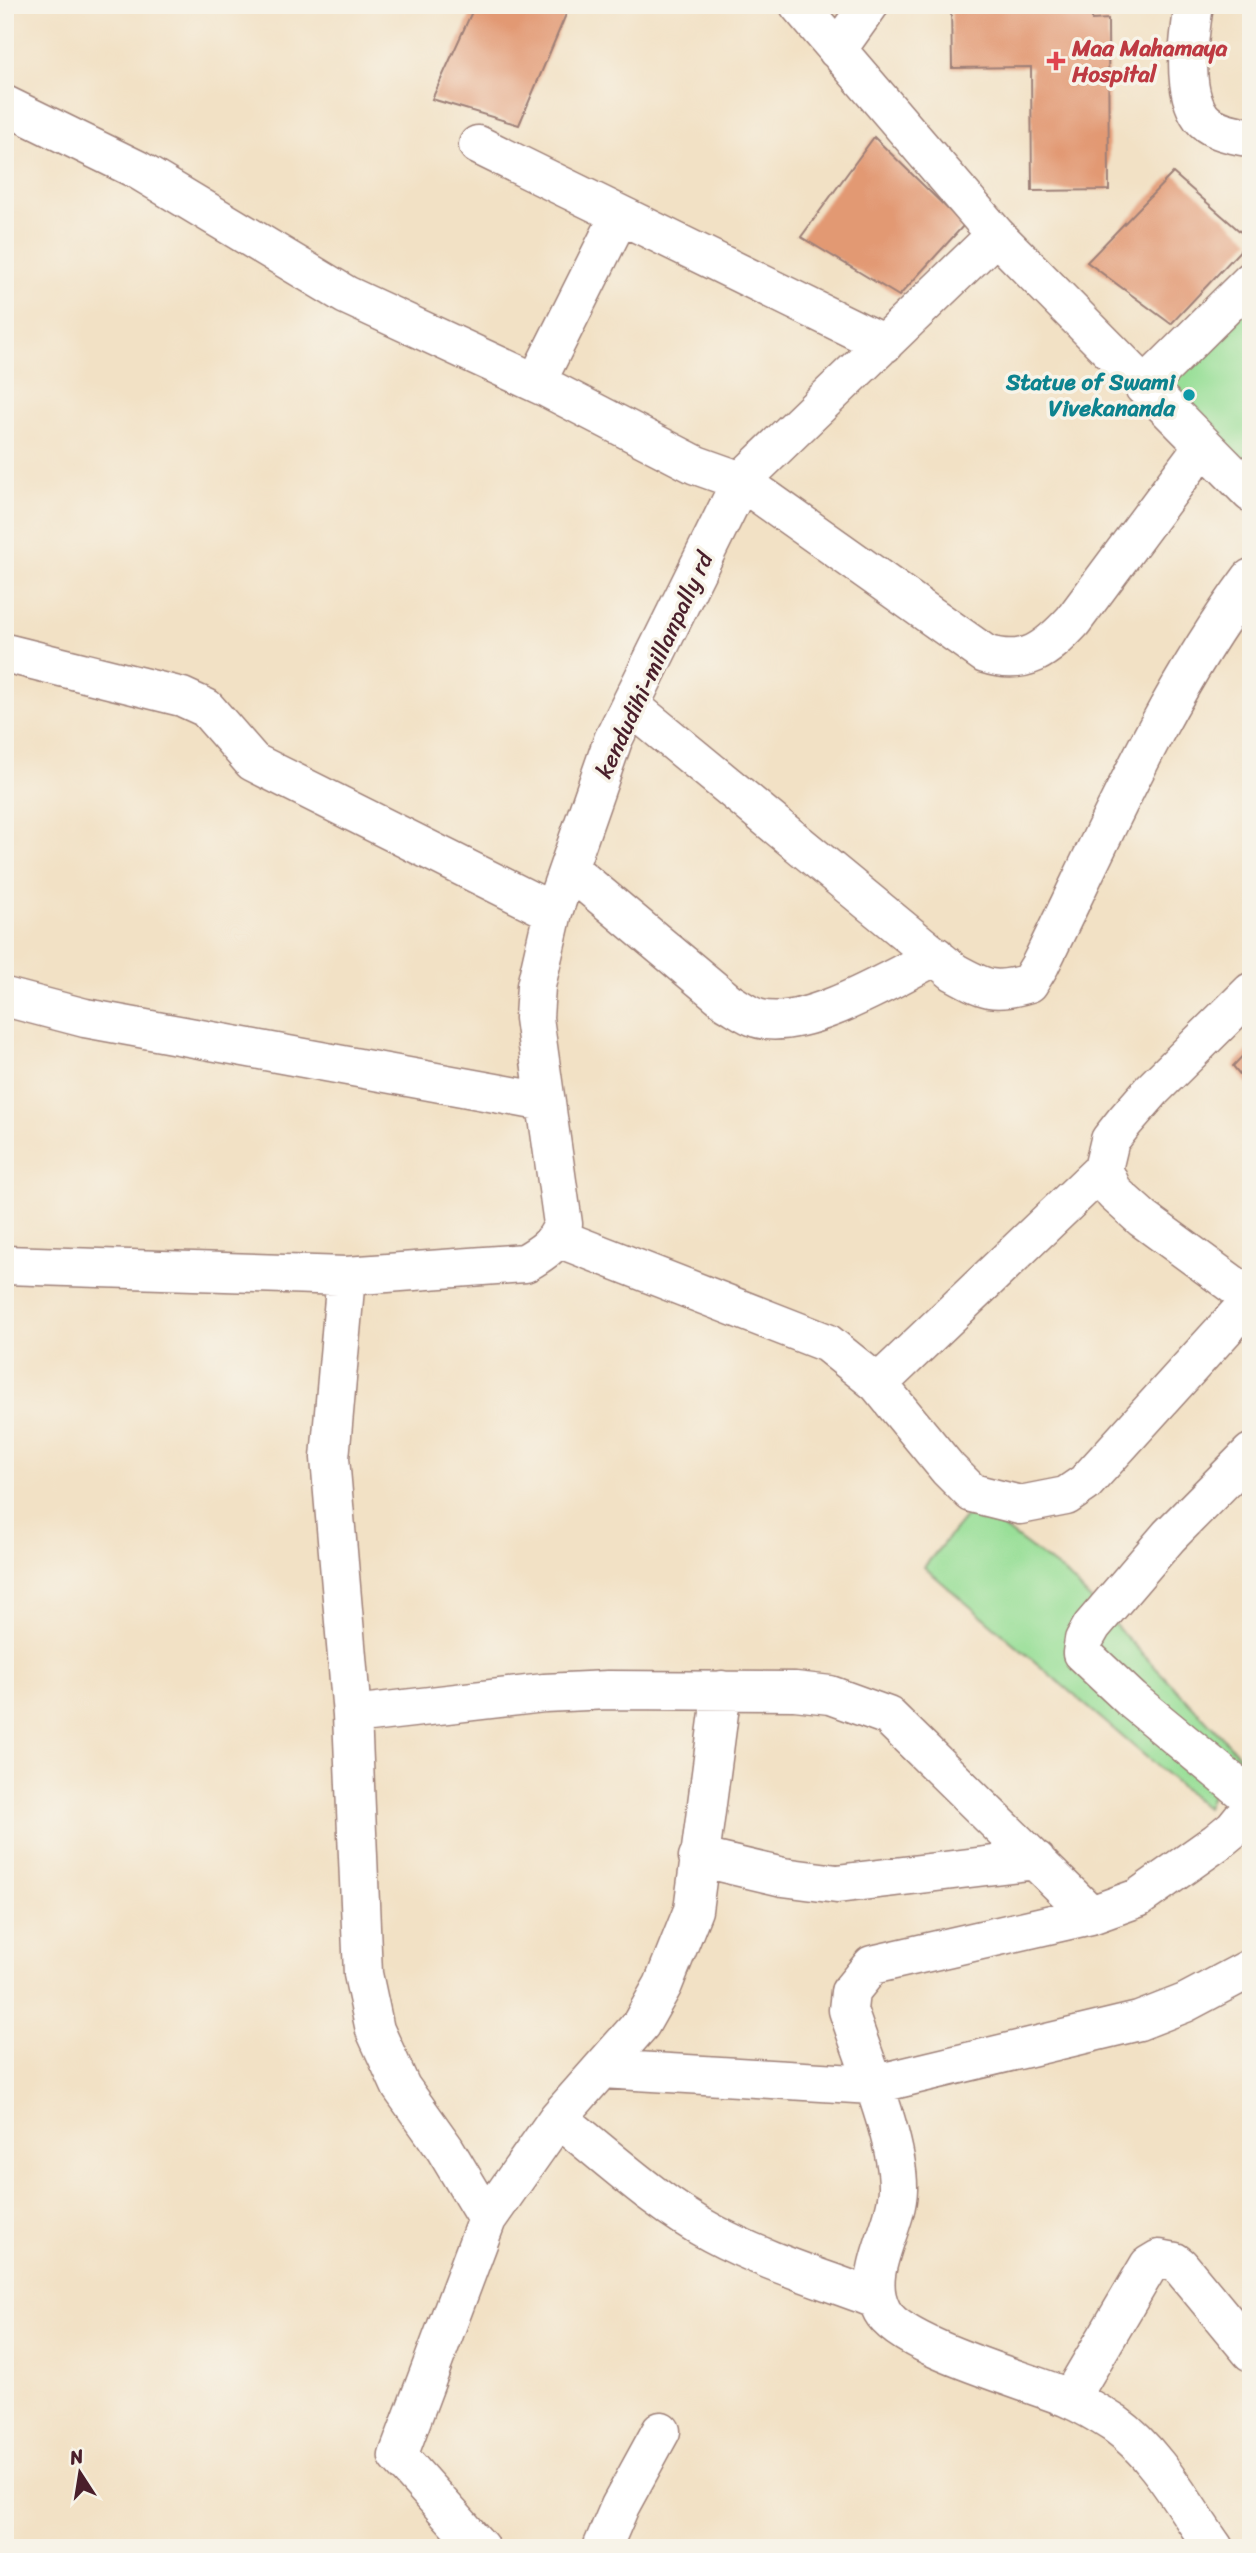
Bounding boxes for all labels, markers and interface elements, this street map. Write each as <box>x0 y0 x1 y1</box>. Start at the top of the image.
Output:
place label: Maa Mahamaya Hospital <box>1071 28 1228 95</box>
marker: Maa Mahamaya Hospital <box>1046 51 1066 71</box>
place label: Statue of Swami Vivekananda <box>1005 362 1177 429</box>
marker: Statue of Swami Vivekananda <box>1181 387 1197 403</box>
street label: kendudihi-millanpally rd <box>584 543 726 785</box>
north arrow <box>46 2438 116 2508</box>
text: N <box>66 2439 87 2475</box>

